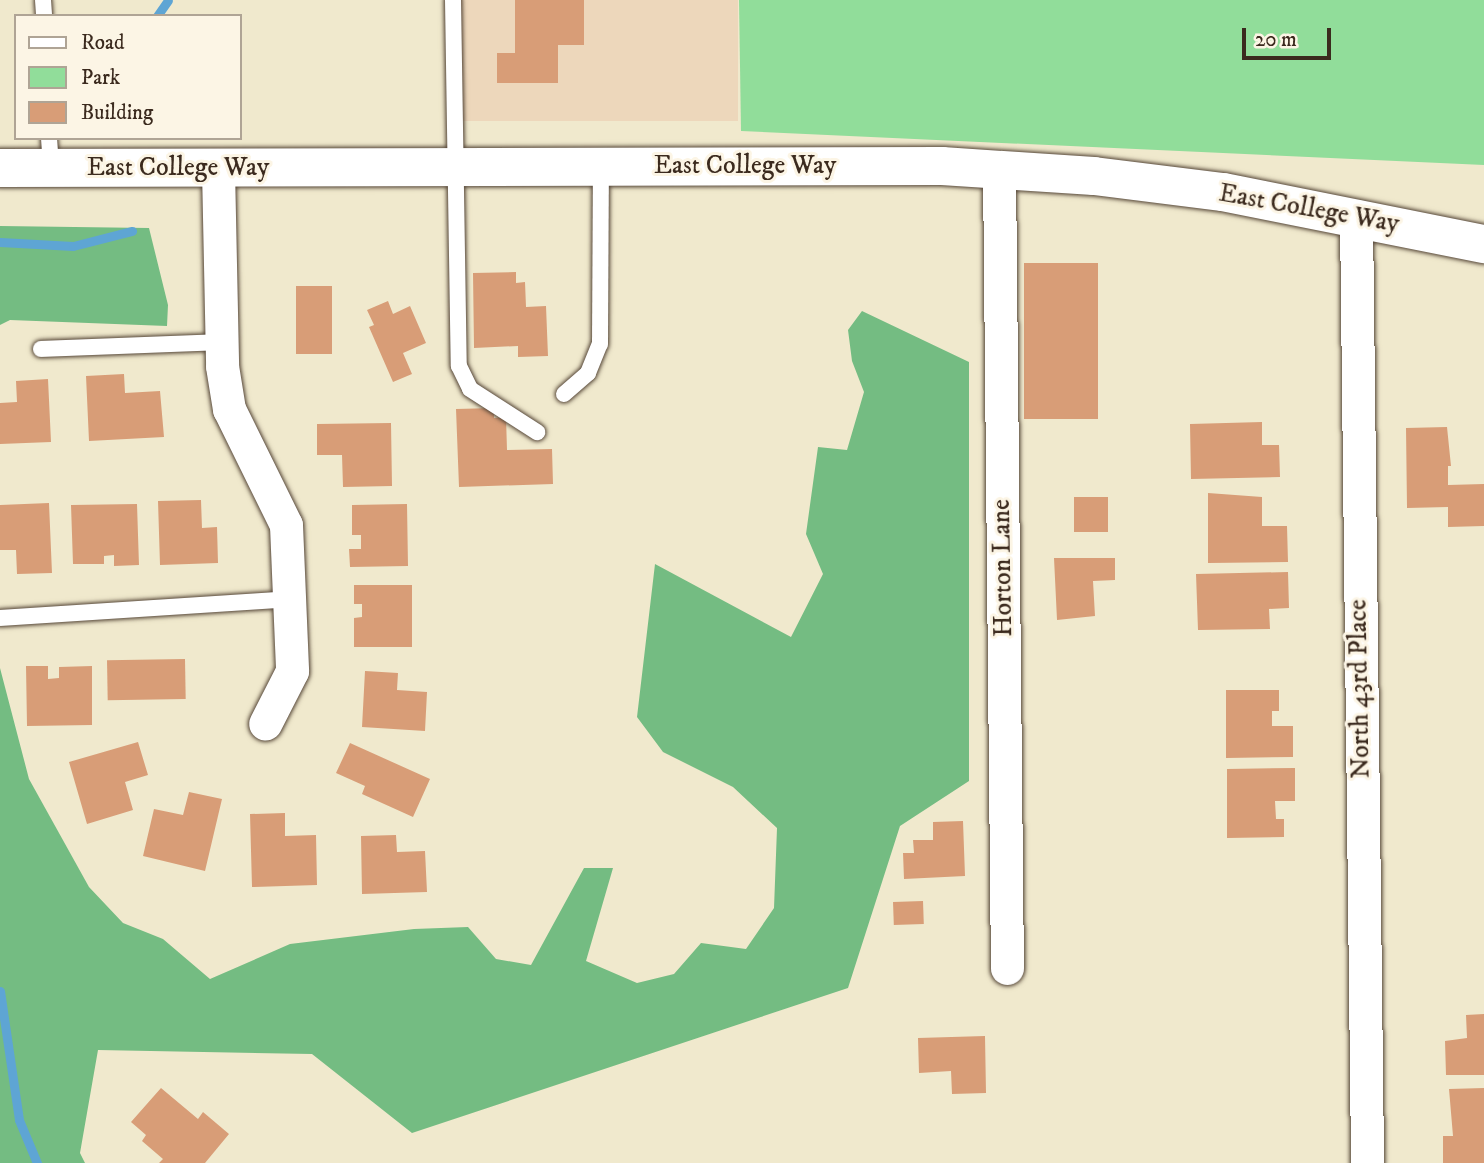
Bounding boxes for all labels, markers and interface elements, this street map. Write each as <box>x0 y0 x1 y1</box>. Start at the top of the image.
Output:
legend <box>14 14 242 140</box>
scale bar <box>1246 14 1335 58</box>
text: 20 m <box>1255 27 1297 53</box>
text: Road <box>81 30 125 56</box>
text: Park <box>81 65 120 91</box>
text: Building <box>81 100 153 126</box>
street label: East College Way <box>654 150 836 182</box>
street label: East College Way <box>87 152 269 184</box>
street label: East College Way <box>1216 178 1402 240</box>
street label: Horton Lane <box>986 499 1020 637</box>
street label: North 43rd Place <box>1343 599 1377 779</box>

